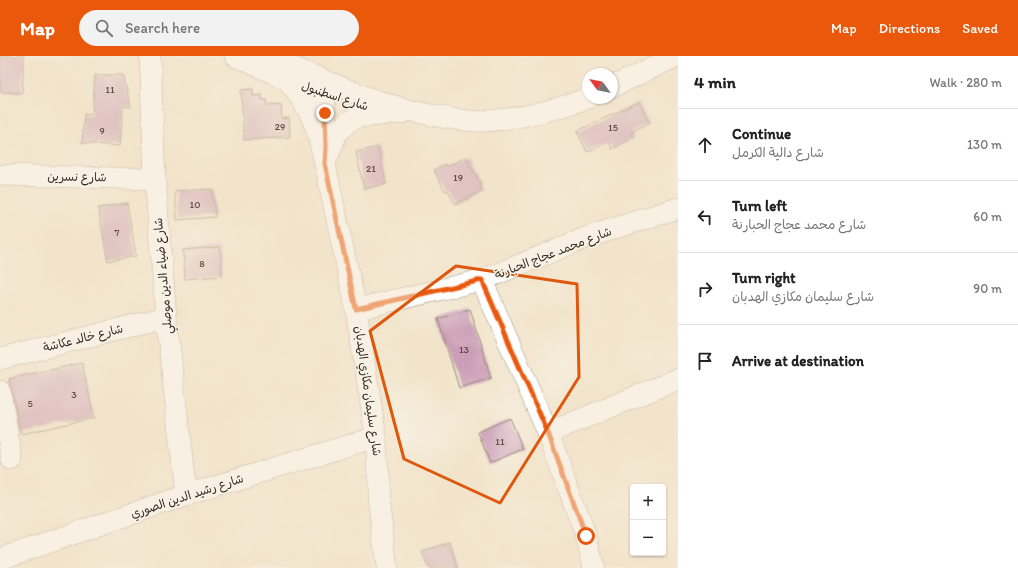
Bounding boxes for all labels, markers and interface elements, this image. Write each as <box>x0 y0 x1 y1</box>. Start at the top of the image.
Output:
search box <box>79 10 359 46</box>
text: Map <box>20 17 55 40</box>
icon: search <box>93 17 115 39</box>
text: Search here <box>125 19 200 37</box>
text: Map <box>831 20 857 37</box>
text: Directions <box>879 20 940 37</box>
text: Saved <box>962 20 998 37</box>
north arrow <box>582 68 618 104</box>
text: 4 min <box>694 72 736 92</box>
text: Walk · 280 m <box>929 75 1002 90</box>
street label: شارع اسطنبول <box>299 79 370 115</box>
house number: 11 <box>105 83 115 96</box>
route end <box>316 104 334 122</box>
house number: 29 <box>275 120 285 133</box>
house number: 15 <box>608 121 618 134</box>
house number: 9 <box>99 124 105 137</box>
text: Continue <box>732 125 791 143</box>
icon: ahead <box>694 134 716 156</box>
text: 130 m <box>967 137 1002 152</box>
text: شارع دالية الكرمل <box>732 145 824 160</box>
house number: 21 <box>366 162 376 175</box>
street label: شارع نسرين <box>47 169 107 187</box>
house number: 19 <box>453 171 463 184</box>
text: Turn left <box>732 197 787 215</box>
house number: 10 <box>190 198 200 211</box>
icon: left <box>694 206 716 228</box>
text: 60 m <box>973 209 1002 224</box>
street label: شارع ضياء الدين موصلي <box>151 217 179 335</box>
text: شارع محمد عجاج الحبارنة <box>732 217 866 232</box>
street label: شارع محمد عجاج الحبارنة <box>493 224 614 284</box>
house number: 7 <box>115 226 120 239</box>
house number: 8 <box>199 257 205 270</box>
text: Turn right <box>732 269 796 287</box>
icon: right <box>694 278 716 300</box>
text: 90 m <box>973 281 1002 296</box>
text: شارع سليمان مكازي الهدبان <box>732 289 874 304</box>
street label: شارع خالد عكاشة <box>42 321 125 357</box>
street label: شارع سليمان مكازي الهدبان <box>350 325 384 457</box>
house number: 13 <box>459 343 470 356</box>
icon: arrive <box>694 350 716 372</box>
text: Arrive at destination <box>732 352 864 370</box>
house number: 3 <box>71 388 77 401</box>
house number: 5 <box>27 397 33 410</box>
house number: 11 <box>495 435 505 448</box>
street label: شارع رشيد الدين الصوري <box>129 471 246 523</box>
map controls <box>630 484 666 556</box>
button: + <box>630 484 666 520</box>
button: − <box>630 520 666 556</box>
route start <box>577 527 595 545</box>

